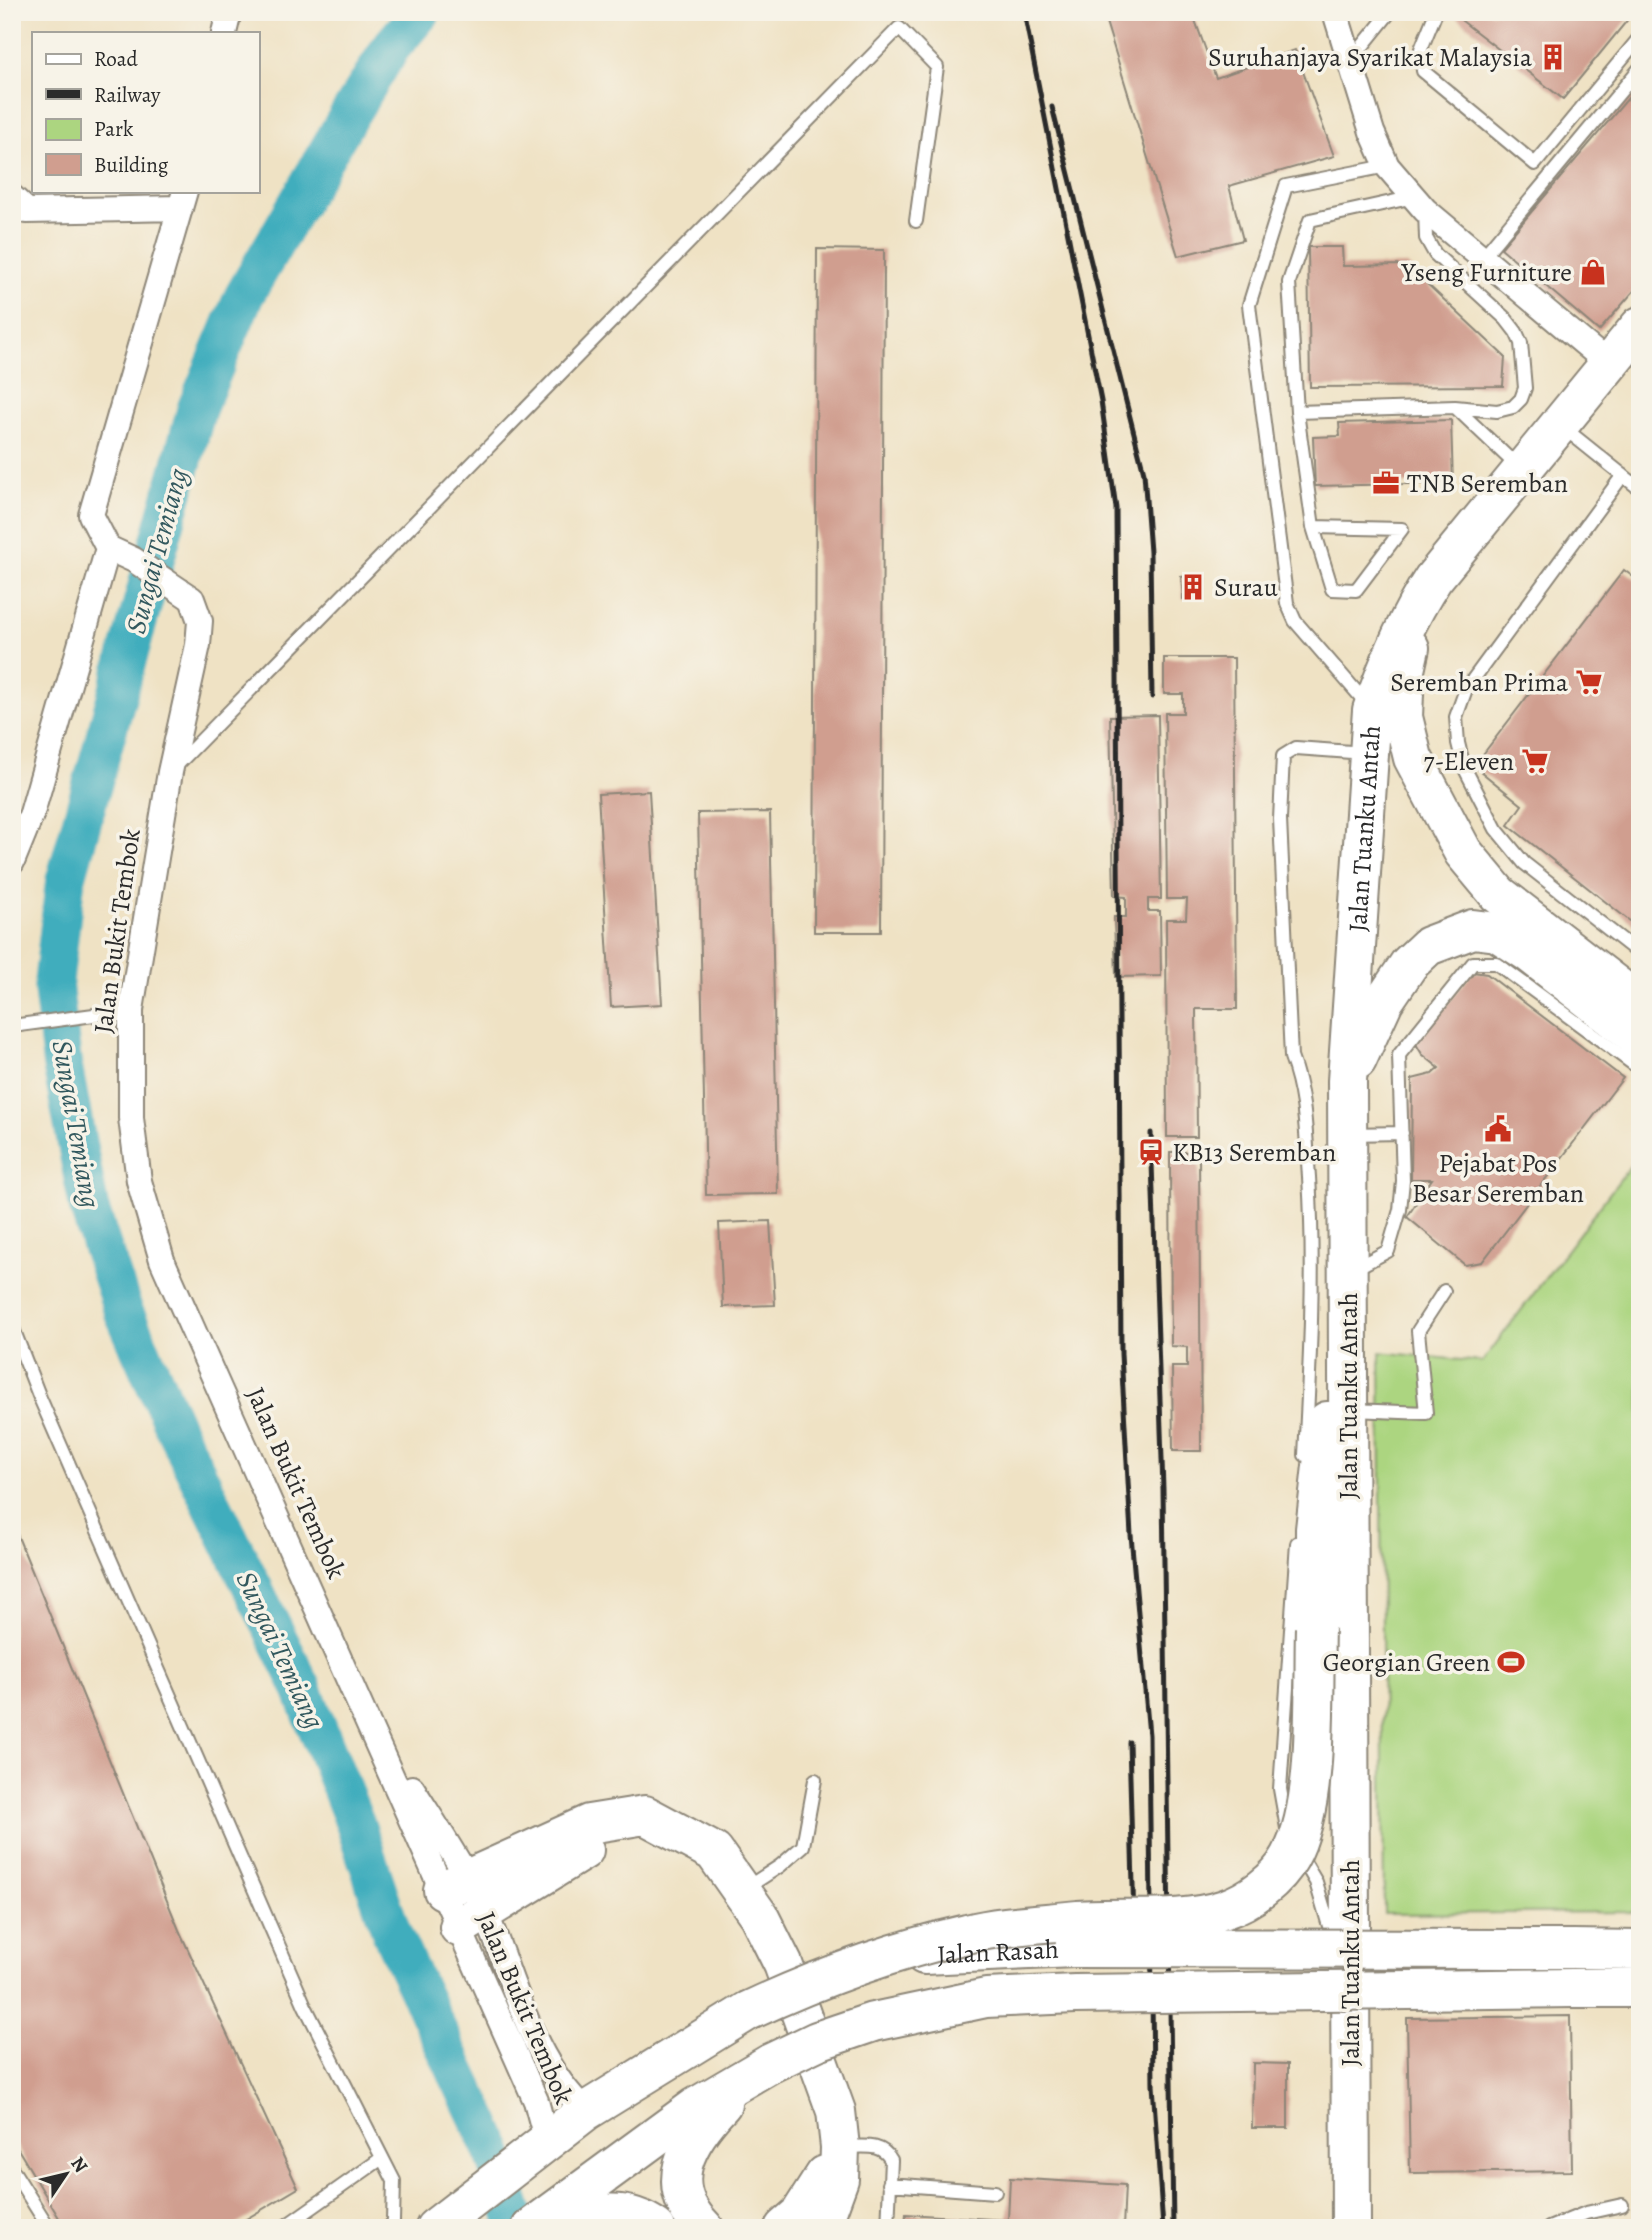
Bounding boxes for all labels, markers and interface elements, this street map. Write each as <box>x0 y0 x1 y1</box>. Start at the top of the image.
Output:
legend <box>32 32 259 192</box>
place label: Suruhanjaya Syarikat Malaysia <box>1208 40 1532 75</box>
building icon: Suruhanjaya Syarikat Malaysia <box>1538 42 1568 72</box>
text: Road <box>94 45 138 73</box>
text: Railway <box>94 81 161 109</box>
text: Park <box>94 115 134 143</box>
text: Building <box>94 151 169 179</box>
place label: Yseng Furniture <box>1401 255 1572 290</box>
shop icon: Yseng Furniture <box>1578 257 1608 287</box>
water label: Sungai Temiang <box>117 464 197 638</box>
place label: TNB Seremban <box>1407 466 1568 501</box>
office icon: TNB Seremban <box>1371 468 1401 498</box>
place label: Surau <box>1214 570 1279 605</box>
building icon: Surau <box>1178 572 1208 602</box>
place label: Seremban Prima <box>1390 665 1568 700</box>
supermarket icon: Seremban Prima <box>1574 667 1604 697</box>
street label: Jalan Tuanku Antah <box>1340 724 1388 933</box>
place label: 7-Eleven <box>1424 744 1514 779</box>
supermarket icon: 7-Eleven <box>1520 746 1550 776</box>
street label: Jalan Bukit Tembok <box>85 826 149 1036</box>
water label: Sungai Temiang <box>43 1037 110 1211</box>
public building icon: Pejabat Pos Besar Seremban <box>1483 1114 1513 1144</box>
place label: KB13 Seremban <box>1172 1135 1336 1170</box>
station icon: KB13 Seremban <box>1136 1137 1166 1167</box>
place label: Pejabat Pos Besar Seremban <box>1412 1146 1584 1211</box>
street label: Jalan Tuanku Antah <box>1331 1292 1366 1500</box>
street label: Jalan Bukit Tembok <box>238 1382 354 1584</box>
water label: Sungai Temiang <box>227 1565 333 1735</box>
place label: Georgian Green <box>1323 1645 1490 1680</box>
sports icon: Georgian Green <box>1496 1647 1526 1677</box>
street label: Jalan Tuanku Antah <box>1333 1859 1368 2067</box>
street label: Jalan Bukit Tembok <box>469 1906 581 2110</box>
street label: Jalan Rasah <box>936 1931 1060 1972</box>
north arrow <box>32 2138 102 2208</box>
text: N <box>64 2152 94 2178</box>

